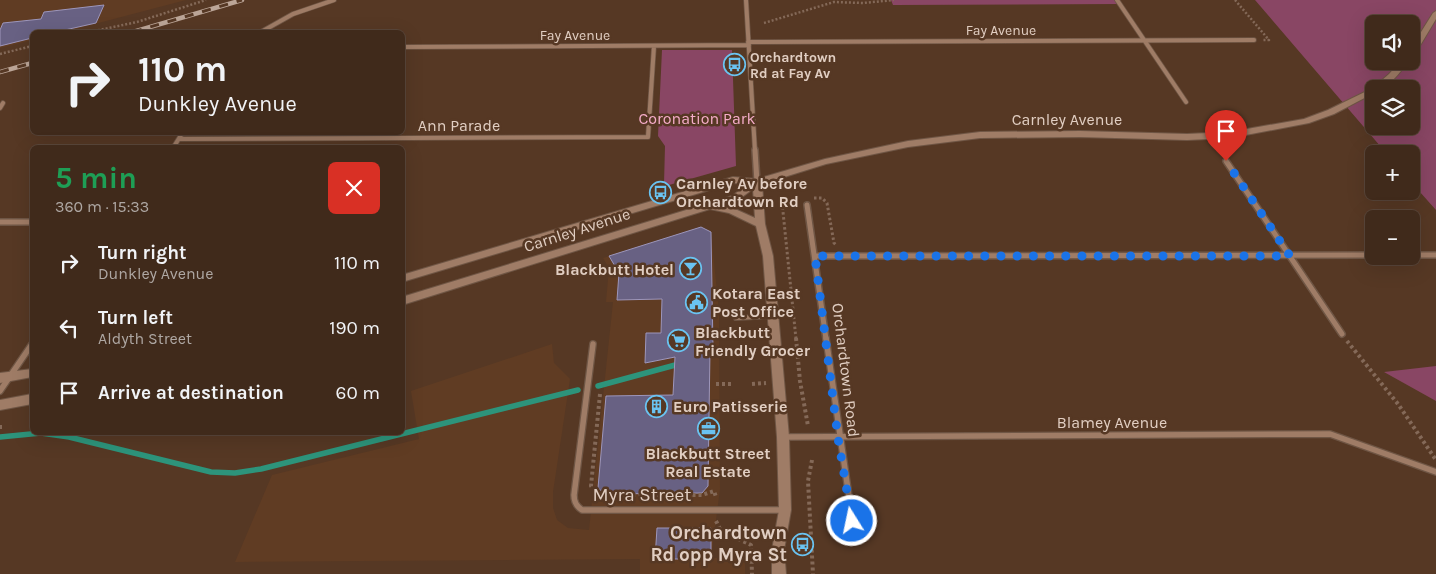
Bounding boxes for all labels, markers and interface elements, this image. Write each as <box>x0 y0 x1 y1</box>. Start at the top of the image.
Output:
map controls <box>1365 15 1420 265</box>
button: sound <box>1365 15 1420 70</box>
street label: Fay Avenue <box>966 22 1036 39</box>
street label: Fay Avenue <box>540 27 610 44</box>
text: 110 m <box>138 49 227 90</box>
place label: Orchardtown Rd at Fay Av <box>750 49 836 82</box>
icon: right <box>55 50 120 115</box>
bus stop icon: Orchardtown Rd at Fay Av <box>722 53 746 77</box>
button: layers <box>1365 80 1420 135</box>
text: Dunkley Avenue <box>138 91 297 117</box>
park label: Coronation Park <box>639 109 756 128</box>
street label: Carnley Avenue <box>1012 110 1122 129</box>
pin <box>1205 110 1247 161</box>
street label: Ann Parade <box>418 116 500 135</box>
icon: arrive <box>1212 117 1240 145</box>
button: + <box>1365 145 1420 200</box>
text: 5 min <box>55 160 137 196</box>
button: close <box>328 162 380 214</box>
place label: Carnley Av before Orchardtown Rd <box>676 174 807 211</box>
bus stop icon: Carnley Av before Orchardtown Rd <box>648 180 672 204</box>
text: 360 m · 15:33 <box>55 197 149 216</box>
street label: Carnley Avenue <box>521 204 633 256</box>
button: − <box>1365 210 1420 265</box>
text: Turn right <box>98 242 187 264</box>
icon: right <box>55 249 83 277</box>
text: 110 m <box>334 252 380 274</box>
bar icon: Blackbutt Hotel <box>678 257 702 281</box>
place label: Blackbutt Hotel <box>555 260 674 279</box>
text: Dunkley Avenue <box>98 264 214 283</box>
place label: Kotara East Post Office <box>712 284 800 321</box>
public building icon: Kotara East Post Office <box>684 290 708 314</box>
street label: Orchardtown Road <box>828 302 864 438</box>
text: Turn left <box>98 307 173 329</box>
icon: left <box>55 314 83 342</box>
text: 190 m <box>329 317 380 339</box>
place label: Blackbutt Friendly Grocer <box>695 323 811 360</box>
text: Aldyth Street <box>98 329 192 348</box>
supermarket icon: Blackbutt Friendly Grocer <box>667 329 691 353</box>
icon: arrive <box>55 379 83 407</box>
text: Arrive at destination <box>98 382 284 404</box>
text: 60 m <box>336 382 380 404</box>
building icon: Euro Patisserie <box>645 394 669 418</box>
place label: Euro Patisserie <box>673 397 787 416</box>
street label: Blamey Avenue <box>1057 413 1167 432</box>
office icon: Blackbutt Street Real Estate <box>696 417 720 441</box>
place label: Blackbutt Street Real Estate <box>645 444 771 481</box>
street label: Myra Street <box>593 484 691 506</box>
position arrow <box>825 494 877 546</box>
place label: Orchardtown Rd opp Myra St <box>650 522 787 566</box>
bus stop icon: Orchardtown Rd opp Myra St <box>791 532 815 556</box>

